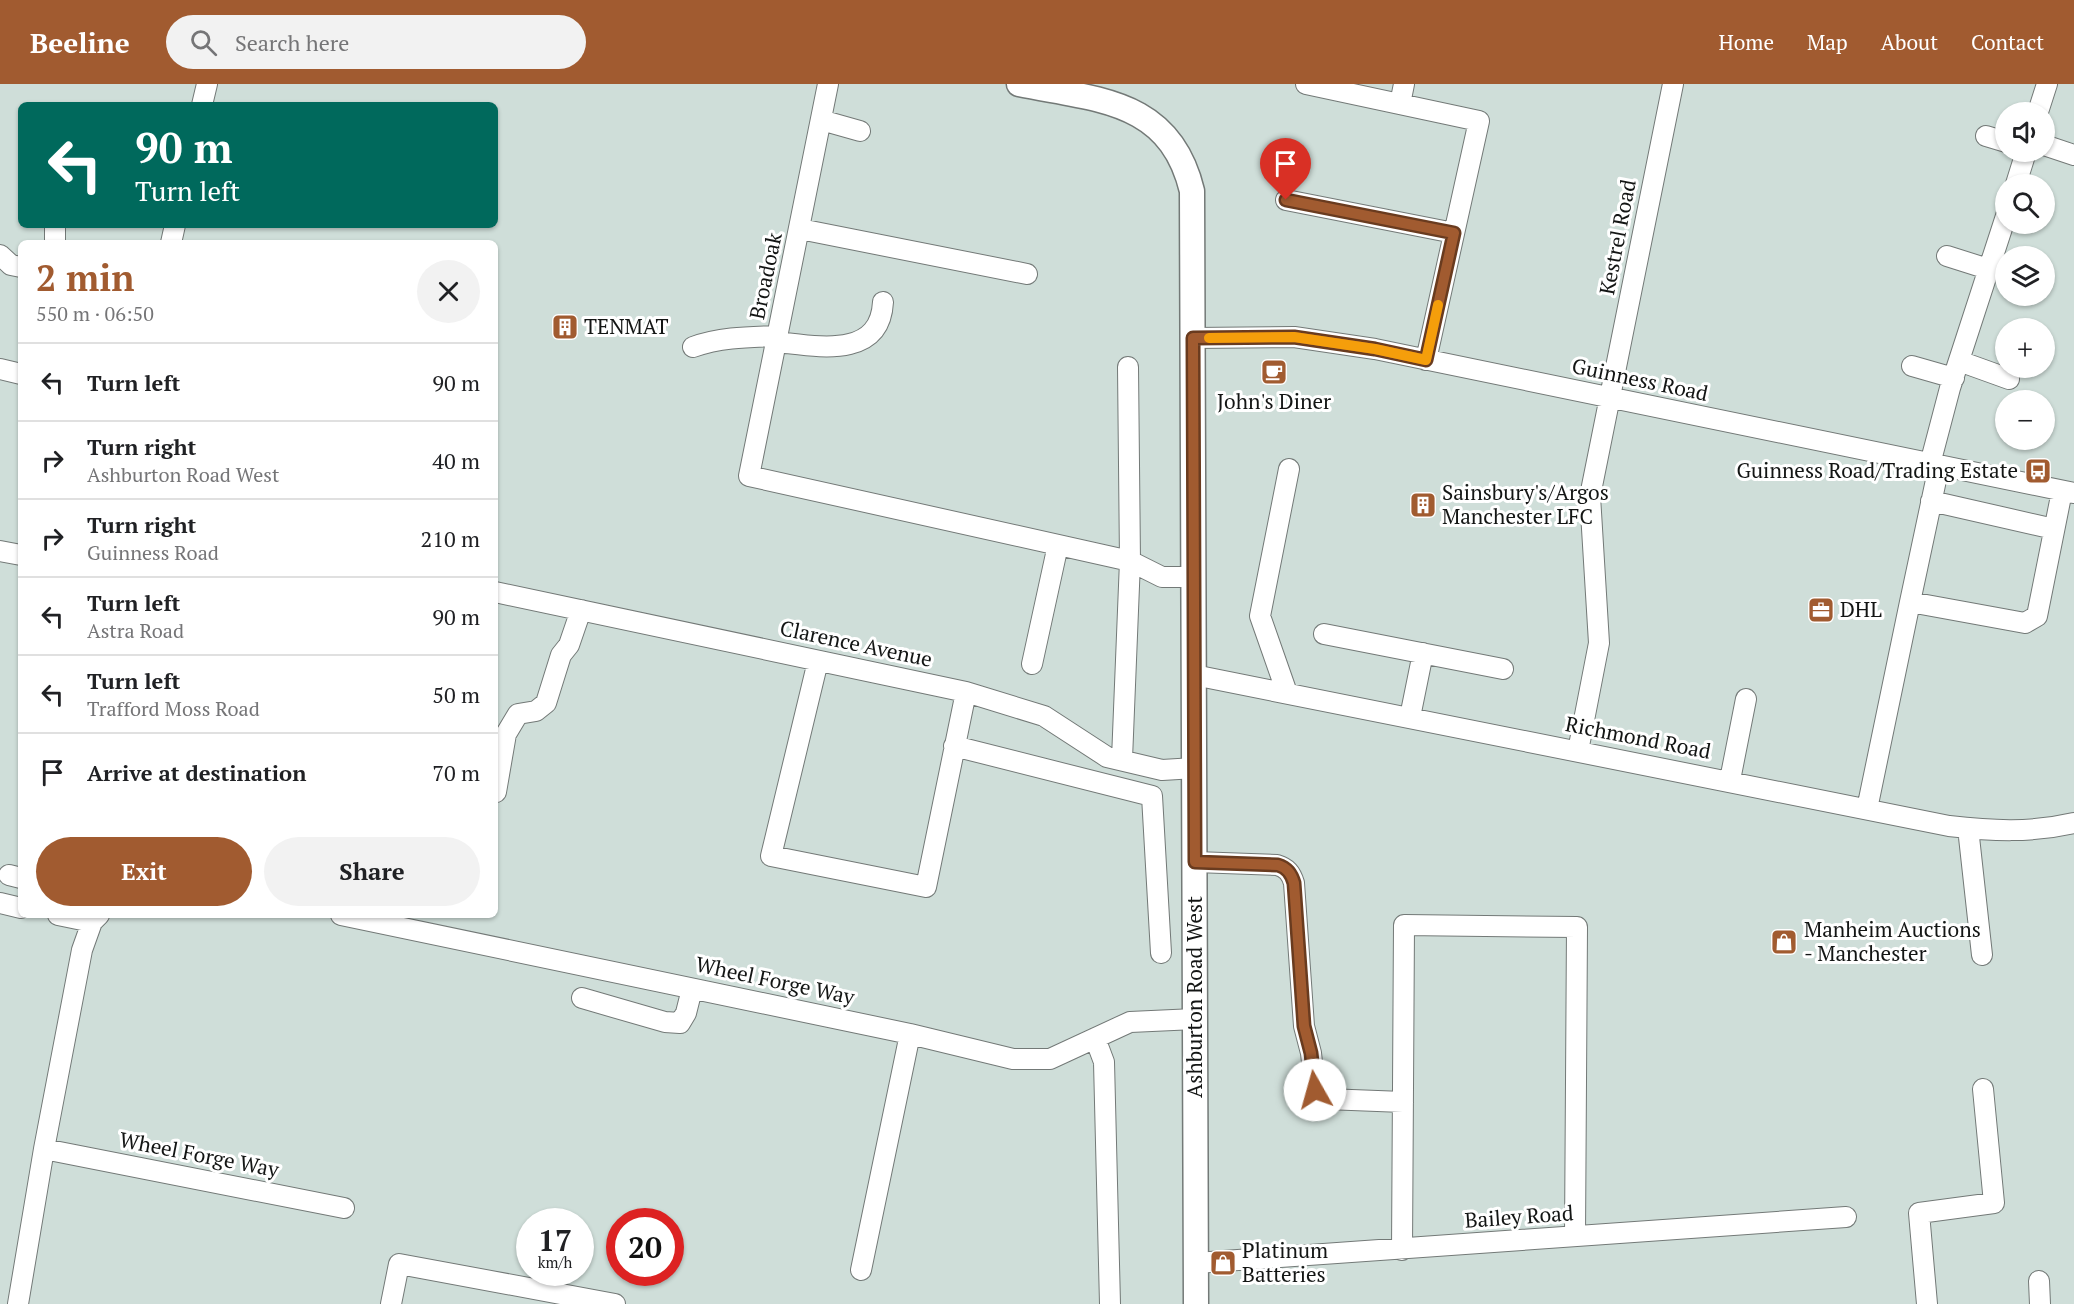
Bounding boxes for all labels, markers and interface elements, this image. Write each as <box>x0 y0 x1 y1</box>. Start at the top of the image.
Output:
search box <box>166 15 586 69</box>
text: Beeline <box>30 24 130 61</box>
icon: search <box>187 26 220 59</box>
text: Search here <box>235 28 349 57</box>
text: Home <box>1718 28 1774 56</box>
text: Map <box>1807 28 1848 56</box>
text: About <box>1881 28 1938 56</box>
text: Contact <box>1971 28 2044 56</box>
map controls <box>1995 102 2055 450</box>
button: sound <box>1995 102 2055 162</box>
text: 90 m <box>135 119 233 175</box>
icon: left <box>36 126 114 204</box>
pin <box>1260 138 1311 200</box>
icon: arrive <box>1269 147 1302 180</box>
text: Turn left <box>135 173 240 209</box>
button: search <box>1995 174 2055 234</box>
street label: Kestrel Road <box>1592 176 1642 297</box>
street label: Broadoak <box>742 230 788 322</box>
button: layers <box>1995 246 2055 306</box>
text: 2 min <box>36 254 134 301</box>
button: close <box>417 260 480 323</box>
text: 550 m · 06:50 <box>36 300 154 327</box>
building icon: TENMAT <box>550 312 580 342</box>
place label: TENMAT <box>584 312 668 340</box>
button: + <box>1995 318 2055 378</box>
street label: Guinness Road <box>1570 351 1711 407</box>
cafe icon: John's Diner <box>1259 357 1289 387</box>
icon: left <box>36 366 69 399</box>
text: Turn left <box>87 368 180 397</box>
text: 90 m <box>432 368 480 397</box>
place label: John's Diner <box>1217 387 1331 415</box>
button: − <box>1995 390 2055 450</box>
text: Turn right <box>87 432 196 461</box>
icon: right <box>36 444 69 477</box>
text: 40 m <box>432 446 480 475</box>
place label: Guinness Road/Trading Estate <box>1737 456 2018 484</box>
bus stop icon: Guinness Road/Trading Estate <box>2023 456 2053 486</box>
text: Ashburton Road West <box>87 461 279 488</box>
place label: Sainsbury's/Argos Manchester LFC <box>1442 478 1609 530</box>
building icon: Sainsbury's/Argos Manchester LFC <box>1408 490 1438 520</box>
text: Turn right <box>87 510 196 539</box>
icon: right <box>36 522 69 555</box>
text: 210 m <box>420 524 480 553</box>
text: Guinness Road <box>87 539 219 566</box>
text: Turn left <box>87 588 180 617</box>
office icon: DHL <box>1806 595 1836 625</box>
place label: DHL <box>1840 595 1882 623</box>
icon: left <box>36 600 69 633</box>
text: 90 m <box>432 602 480 631</box>
street label: Clarence Avenue <box>777 613 935 673</box>
text: Astra Road <box>87 617 184 644</box>
text: Turn left <box>87 666 180 695</box>
icon: left <box>36 678 69 711</box>
text: 50 m <box>432 680 480 709</box>
text: Trafford Moss Road <box>87 695 260 722</box>
street label: Richmond Road <box>1563 709 1714 765</box>
icon: arrive <box>36 756 69 789</box>
text: Arrive at destination <box>87 758 306 787</box>
text: 70 m <box>432 758 480 787</box>
button: Exit <box>36 837 252 906</box>
button: Share <box>264 837 480 906</box>
street label: Ashburton Road West <box>1180 896 1208 1098</box>
place label: Manheim Auctions - Manchester <box>1804 915 1981 967</box>
shop icon: Manheim Auctions - Manchester <box>1769 927 1799 957</box>
street label: Wheel Forge Way <box>693 950 858 1011</box>
position arrow <box>1283 1058 1347 1122</box>
street label: Wheel Forge Way <box>117 1125 282 1183</box>
street label: Bailey Road <box>1464 1198 1575 1234</box>
speed limit sign: 20 <box>606 1208 684 1286</box>
text: 17 <box>538 1220 572 1260</box>
place label: Platinum Batteries <box>1242 1236 1328 1288</box>
shop icon: Platinum Batteries <box>1208 1248 1238 1278</box>
text: km/h <box>538 1252 572 1272</box>

